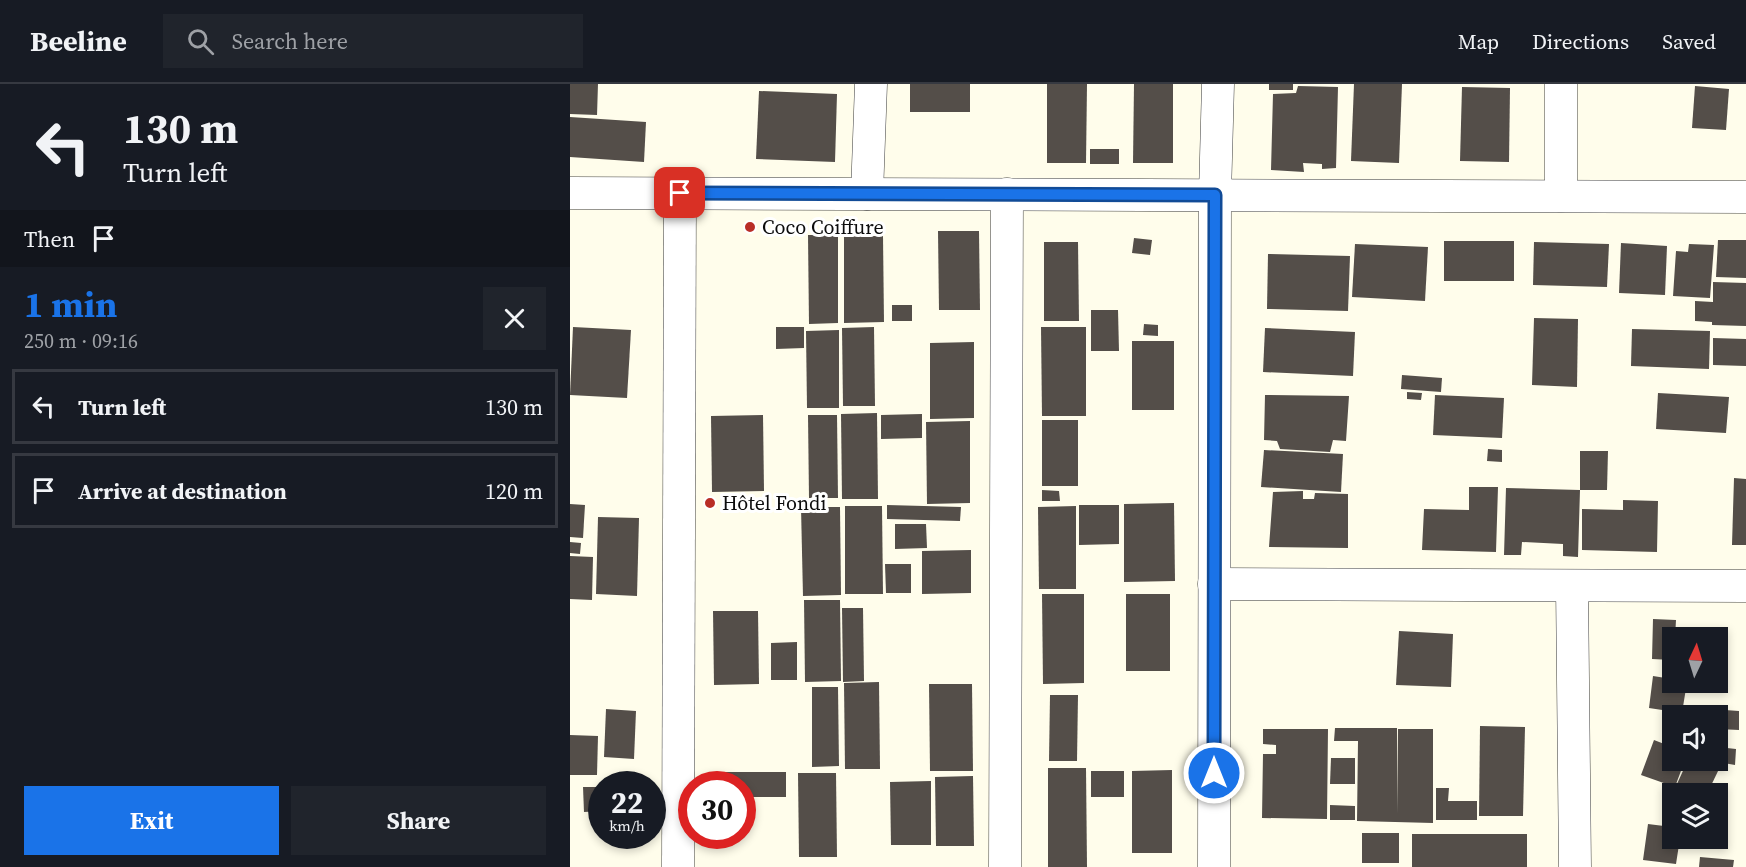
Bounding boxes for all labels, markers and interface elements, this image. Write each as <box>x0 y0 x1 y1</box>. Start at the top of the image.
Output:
search box <box>163 14 583 68</box>
text: Beeline <box>30 22 127 60</box>
icon: search <box>184 25 217 58</box>
text: Search here <box>232 26 348 56</box>
text: Map <box>1458 27 1499 56</box>
text: Directions <box>1532 27 1629 56</box>
text: Saved <box>1662 27 1716 56</box>
text: 130 m <box>123 99 238 157</box>
icon: left <box>24 108 102 186</box>
text: Turn left <box>123 154 227 191</box>
pin <box>654 167 705 218</box>
icon: arrive <box>663 176 696 209</box>
place label: Coco Coiffure <box>762 213 884 241</box>
marker: Coco Coiffure <box>743 220 757 234</box>
icon: arrive <box>87 222 120 255</box>
text: Then <box>24 224 75 254</box>
text: 1 min <box>24 280 117 329</box>
button: close <box>483 287 546 350</box>
text: 250 m · 09:16 <box>24 327 138 355</box>
icon: left <box>27 390 60 423</box>
text: Turn left <box>78 392 166 422</box>
text: 130 m <box>485 392 543 422</box>
icon: arrive <box>27 474 60 507</box>
text: Arrive at destination <box>78 476 287 506</box>
text: 120 m <box>485 476 543 506</box>
place label: Hôtel Fondi <box>722 489 826 517</box>
marker: Hôtel Fondi <box>703 496 717 510</box>
north arrow <box>1662 627 1728 693</box>
map controls <box>1662 627 1728 849</box>
button: sound <box>1662 705 1728 771</box>
position arrow <box>1182 741 1246 805</box>
speed limit sign: 30 <box>678 771 756 849</box>
text: 22 <box>611 782 643 823</box>
button: layers <box>1662 783 1728 849</box>
button: Exit <box>24 786 279 855</box>
button: Share <box>291 786 546 855</box>
text: km/h <box>609 815 645 836</box>

